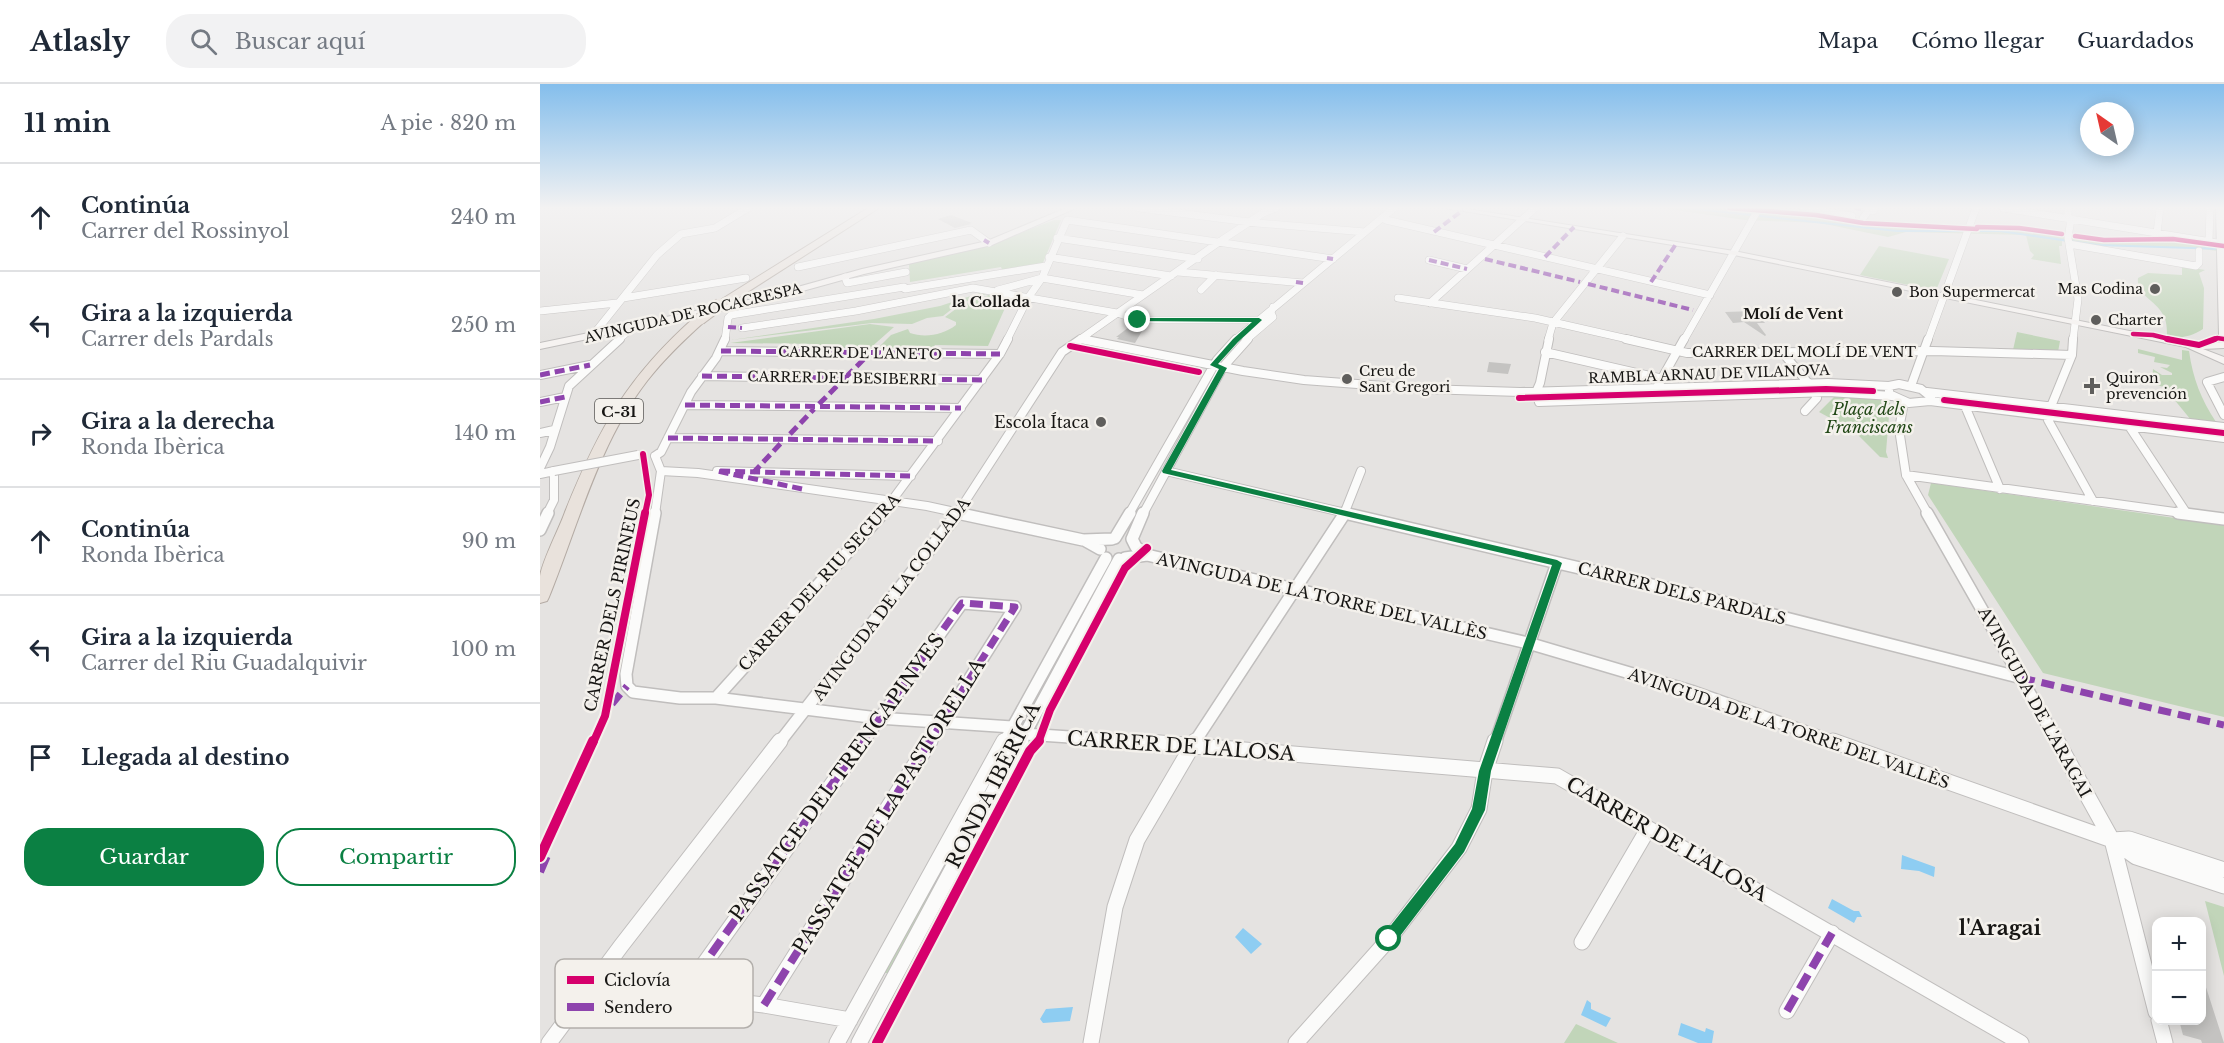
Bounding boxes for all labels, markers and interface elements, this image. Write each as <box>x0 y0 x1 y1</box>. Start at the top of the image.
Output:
search box <box>166 14 586 68</box>
text: Atlasly <box>30 24 130 59</box>
icon: search <box>187 25 220 58</box>
text: Buscar aquí <box>235 28 365 55</box>
text: Mapa <box>1818 28 1878 54</box>
text: Cómo llegar <box>1911 28 2044 54</box>
text: Guardados <box>2077 28 2194 54</box>
north arrow <box>2080 102 2134 156</box>
text: 11 min <box>24 107 111 139</box>
text: A pie · 820 m <box>381 111 516 135</box>
text: Continúa <box>81 192 190 219</box>
icon: ahead <box>24 201 57 234</box>
text: 240 m <box>451 205 516 229</box>
text: Carrer del Rossinyol <box>81 219 289 243</box>
street label: AVINGUDA DE ROCACRESPA <box>582 279 804 347</box>
place label: Mas Codina <box>2058 280 2143 298</box>
marker: Mas Codina <box>2148 282 2162 296</box>
place label: Bon Supermercat <box>1909 283 2036 301</box>
marker: Bon Supermercat <box>1890 285 1904 299</box>
district label: la Collada <box>952 292 1031 311</box>
text: Gira a la izquierda <box>81 300 293 327</box>
district label: Molí de Vent <box>1743 304 1843 323</box>
route end <box>1124 306 1150 332</box>
icon: left <box>24 309 57 342</box>
place label: Charter <box>2108 311 2164 329</box>
text: 250 m <box>451 313 516 337</box>
marker: Charter <box>2089 313 2103 327</box>
text: Carrer dels Pardals <box>81 327 274 351</box>
street label: CARRER DE L'ANETO <box>778 343 942 363</box>
street label: CARRER DEL MOLÍ DE VENT <box>1692 343 1916 361</box>
street label: RAMBLA ARNAU DE VILANOVA <box>1588 361 1830 387</box>
place label: Creu de Sant Gregori <box>1359 362 1451 396</box>
street label: CARRER DEL BESIBERRI <box>747 367 937 389</box>
place label: Quiron prevención <box>2106 369 2187 403</box>
marker: Creu de Sant Gregori <box>1340 372 1354 386</box>
marker: Quiron prevención <box>2083 377 2101 395</box>
road number: C-31 <box>595 399 643 423</box>
park label: Plaça dels Franciscans <box>1824 399 1913 437</box>
text: Gira a la derecha <box>81 408 275 435</box>
place label: Escola Ítaca <box>994 412 1089 432</box>
marker: Escola Ítaca <box>1094 415 1108 429</box>
icon: right <box>24 417 57 450</box>
text: 140 m <box>454 421 516 445</box>
text: Ronda Ibèrica <box>81 435 225 459</box>
street label: CARRER DEL RIU SEGURA <box>734 489 905 675</box>
street label: AVINGUDA DE LA COLLADA <box>807 493 975 706</box>
street label: CARRER DELS PIRINEUS <box>580 496 644 714</box>
text: Continúa <box>81 516 190 543</box>
icon: ahead <box>24 525 57 558</box>
text: 90 m <box>462 529 516 553</box>
text: Ronda Ibèrica <box>81 543 225 567</box>
street label: AVINGUDA DE LA TORRE DEL VALLÈS <box>1154 548 1489 644</box>
street label: CARRER DELS PARDALS <box>1576 557 1788 629</box>
street label: AVINGUDA DE L'ARAGAI <box>1974 602 2096 801</box>
text: Gira a la izquierda <box>81 624 293 651</box>
street label: PASSATGE DEL TRENCAPINYES <box>724 628 950 926</box>
icon: left <box>24 633 57 666</box>
text: 100 m <box>451 637 516 661</box>
text: Carrer del Riu Guadalquivir <box>81 651 367 675</box>
street label: PASSATGE DE LA PASTORELLA <box>788 653 991 958</box>
street label: AVINGUDA DE LA TORRE DEL VALLÈS <box>1625 663 1952 793</box>
street label: RONDA IBÈRICA <box>940 697 1045 872</box>
street label: CARRER DE L'ALOSA <box>1066 726 1296 766</box>
icon: arrive <box>24 741 57 774</box>
text: Llegada al destino <box>81 744 290 771</box>
street label: CARRER DE L'ALOSA <box>1562 771 1772 907</box>
button: Guardar <box>24 828 264 886</box>
button: Compartir <box>276 828 516 886</box>
district label: l'Aragai <box>1959 915 2042 941</box>
map controls <box>2152 917 2206 1025</box>
button: + <box>2152 917 2206 971</box>
route start <box>1375 925 1401 951</box>
legend <box>555 959 753 1028</box>
text: Ciclovía <box>604 970 670 990</box>
button: − <box>2152 971 2206 1025</box>
text: Sendero <box>604 997 672 1017</box>

